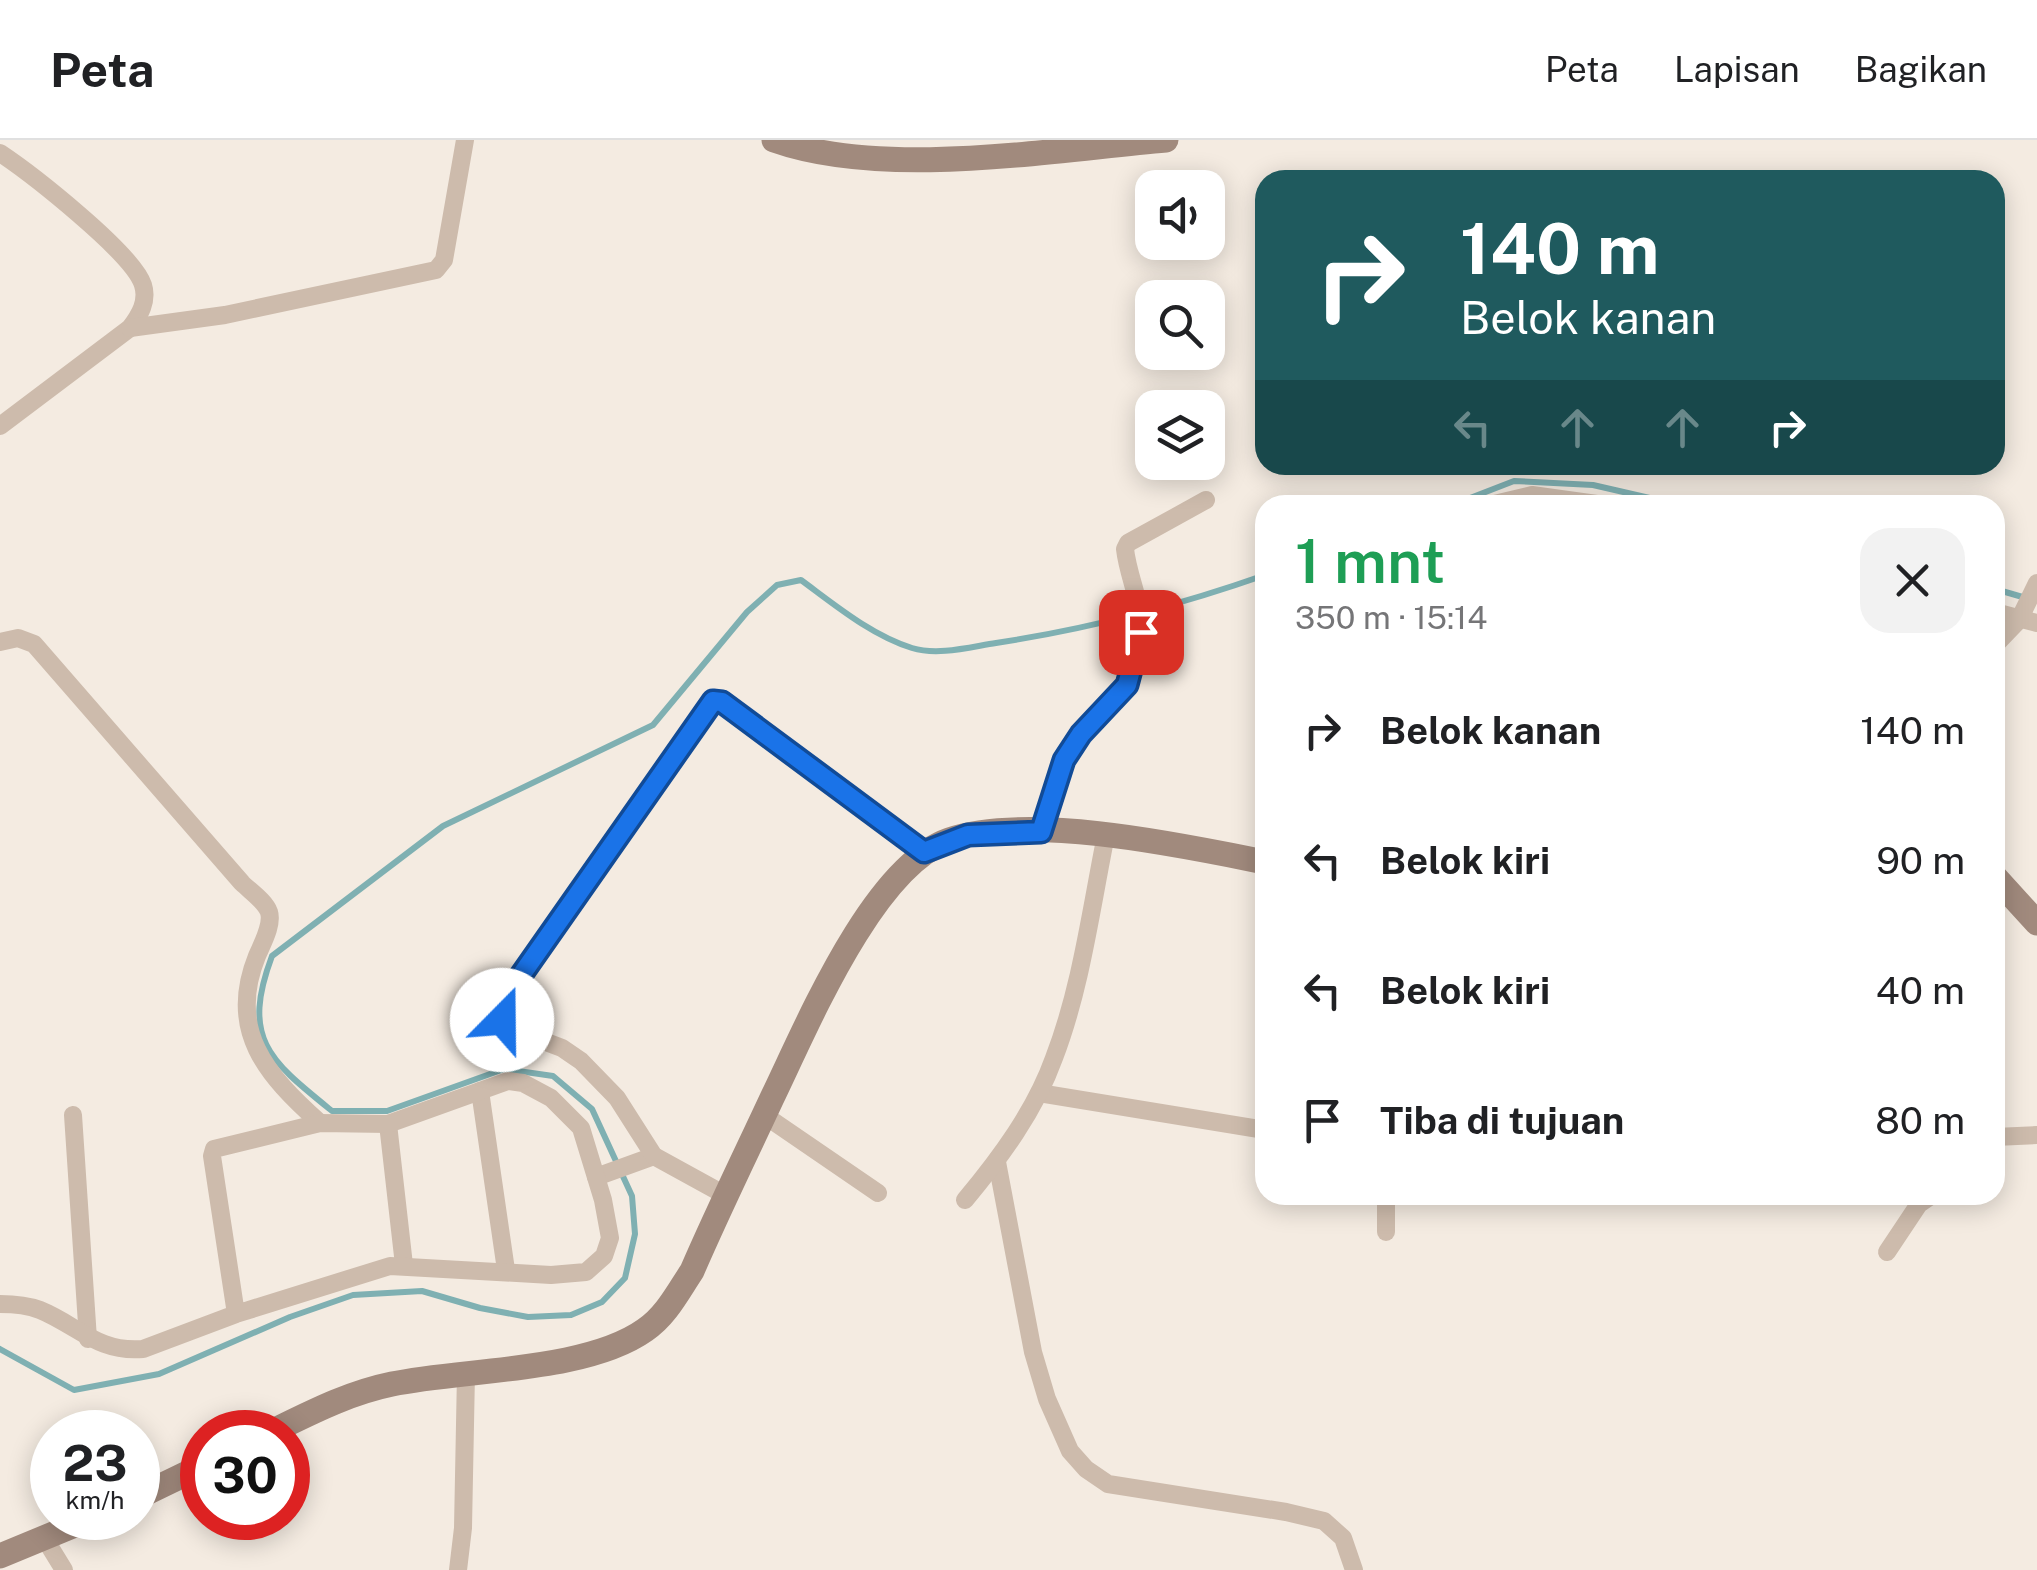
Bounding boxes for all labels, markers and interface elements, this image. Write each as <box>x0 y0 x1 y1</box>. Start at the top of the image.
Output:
text: Peta <box>50 41 155 98</box>
text: Peta <box>1545 49 1619 90</box>
text: Lapisan <box>1674 49 1800 90</box>
text: Bagikan <box>1855 49 1987 90</box>
map controls <box>1135 170 1225 480</box>
button: sound <box>1135 170 1225 260</box>
text: 140 m <box>1460 207 1659 290</box>
icon: right <box>1295 210 1425 340</box>
button: search <box>1135 280 1225 370</box>
text: Belok kanan <box>1460 291 1716 344</box>
button: layers <box>1135 390 1225 480</box>
icon: left <box>1445 400 1500 455</box>
icon: ahead <box>1550 400 1605 455</box>
icon: ahead <box>1655 400 1710 455</box>
icon: right <box>1760 400 1815 455</box>
text: 1 mnt <box>1295 526 1445 597</box>
button: close <box>1860 528 1965 633</box>
pin <box>1099 590 1184 675</box>
text: 350 m · 15:14 <box>1295 599 1487 636</box>
icon: arrive <box>1114 605 1169 660</box>
icon: right <box>1295 703 1350 758</box>
text: Belok kanan <box>1380 708 1601 753</box>
text: 140 m <box>1860 708 1965 753</box>
icon: left <box>1295 833 1350 888</box>
text: Belok kiri <box>1380 838 1550 883</box>
text: 90 m <box>1876 838 1965 883</box>
icon: left <box>1295 963 1350 1018</box>
position arrow <box>450 968 554 1072</box>
text: Belok kiri <box>1380 968 1550 1013</box>
text: 40 m <box>1876 968 1965 1013</box>
icon: arrive <box>1295 1093 1350 1148</box>
text: Tiba di tujuan <box>1380 1098 1624 1143</box>
text: 80 m <box>1875 1098 1965 1143</box>
speed limit sign: 30 <box>180 1410 310 1540</box>
text: 23 <box>62 1433 128 1492</box>
text: km/h <box>66 1485 124 1515</box>

